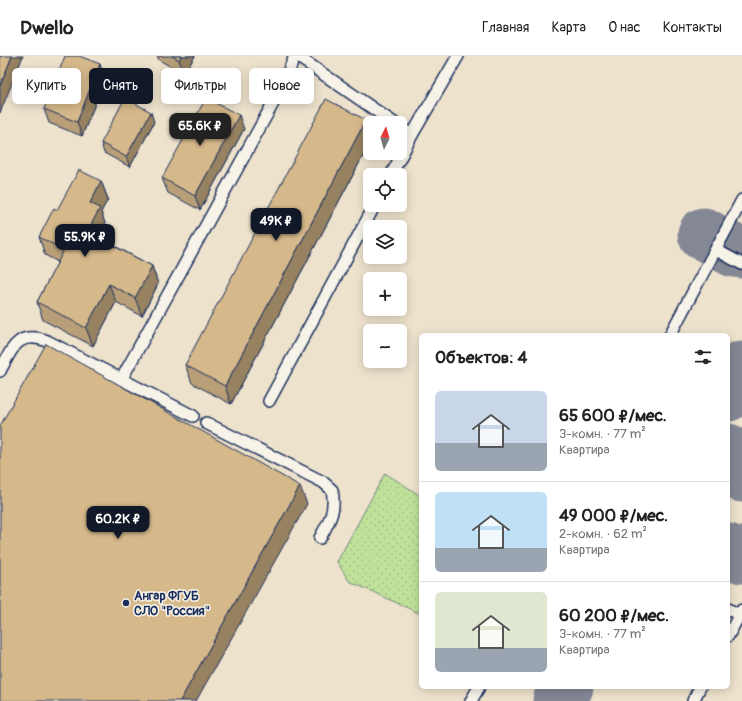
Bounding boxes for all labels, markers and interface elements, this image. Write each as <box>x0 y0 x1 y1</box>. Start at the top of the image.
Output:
text: Dwello <box>20 16 73 40</box>
text: Главная <box>482 19 529 36</box>
text: Карта <box>551 19 586 36</box>
text: О нас <box>608 19 641 36</box>
text: Контакты <box>663 19 722 36</box>
chip: Купить <box>12 68 81 104</box>
chip: Снять <box>89 68 153 104</box>
chip: Фильтры <box>161 68 241 104</box>
chip: Новое <box>249 68 314 104</box>
pin: 65.6K ₽ <box>163 113 237 147</box>
north arrow <box>363 116 407 160</box>
map controls <box>363 116 407 368</box>
text: 65.6K ₽ <box>178 118 222 134</box>
button: locate <box>363 168 407 212</box>
pin: 49K ₽ <box>248 208 304 242</box>
text: 49K ₽ <box>260 213 292 229</box>
button: layers <box>363 220 407 264</box>
pin: 55.9K ₽ <box>48 224 122 258</box>
text: 55.9K ₽ <box>64 229 106 245</box>
button: + <box>363 272 407 316</box>
button: − <box>363 324 407 368</box>
icon: filters <box>692 346 714 368</box>
text: Объектов: 4 <box>435 347 527 368</box>
text: 65 600 ₽/мес. <box>559 405 667 426</box>
icon: home <box>467 407 515 455</box>
text: 3-комн. · 77 m² <box>559 426 646 442</box>
text: Квартира <box>559 442 610 458</box>
text: 49 000 ₽/мес. <box>559 505 668 526</box>
pin: 60.2K ₽ <box>81 506 155 540</box>
icon: home <box>467 508 515 556</box>
text: 60.2K ₽ <box>95 511 141 527</box>
text: 2-комн. · 62 m² <box>559 526 647 542</box>
text: Квартира <box>559 542 610 558</box>
place label: Ангар ФГУБ СЛО "Россия" <box>134 588 210 619</box>
marker: Ангар ФГУБ СЛО "Россия" <box>121 598 131 608</box>
text: 60 200 ₽/мес. <box>559 605 669 626</box>
icon: home <box>467 608 515 656</box>
text: 3-комн. · 77 m² <box>559 626 646 642</box>
text: Квартира <box>559 642 610 658</box>

